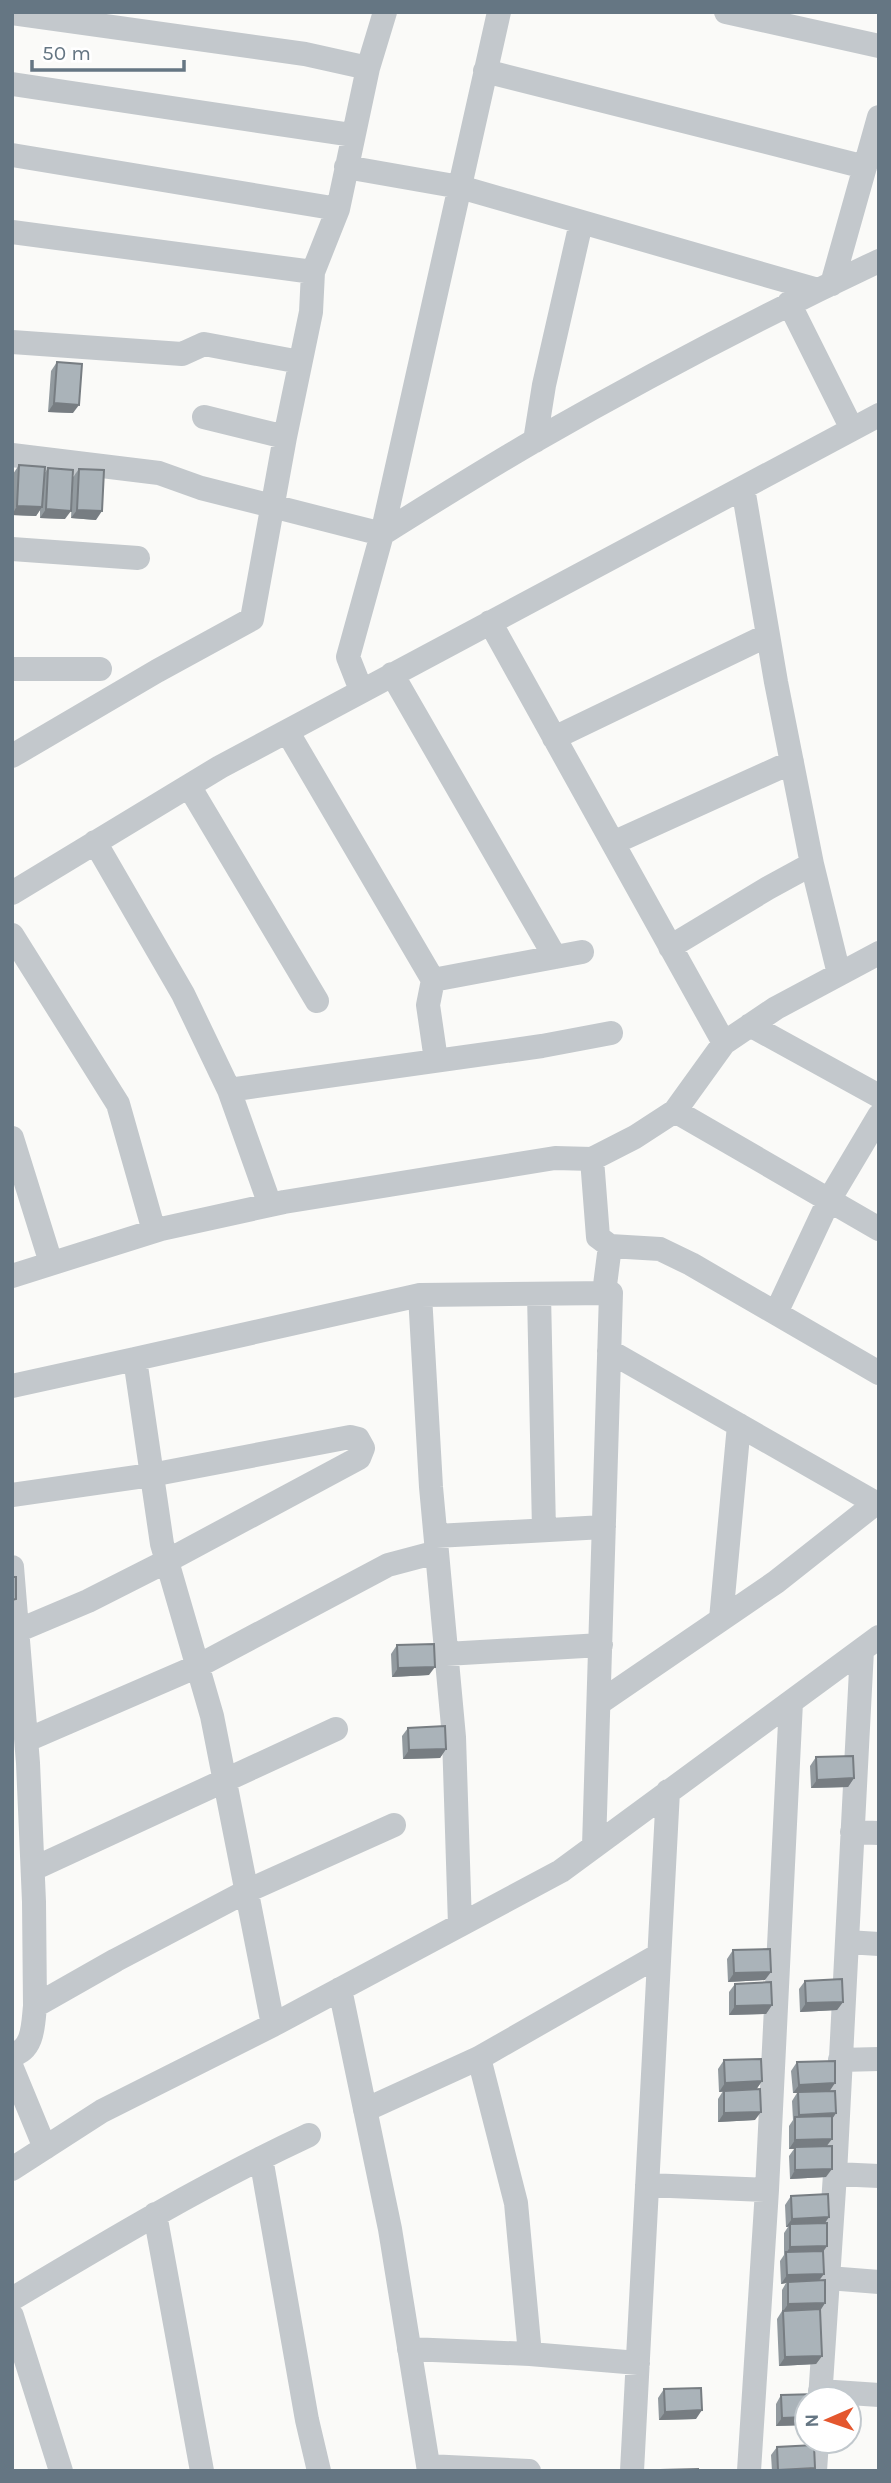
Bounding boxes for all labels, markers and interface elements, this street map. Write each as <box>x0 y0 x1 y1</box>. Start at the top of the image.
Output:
scale bar <box>32 28 184 72</box>
text: 50 m <box>42 41 91 65</box>
north arrow <box>793 2385 863 2455</box>
text: N <box>801 2413 823 2428</box>

